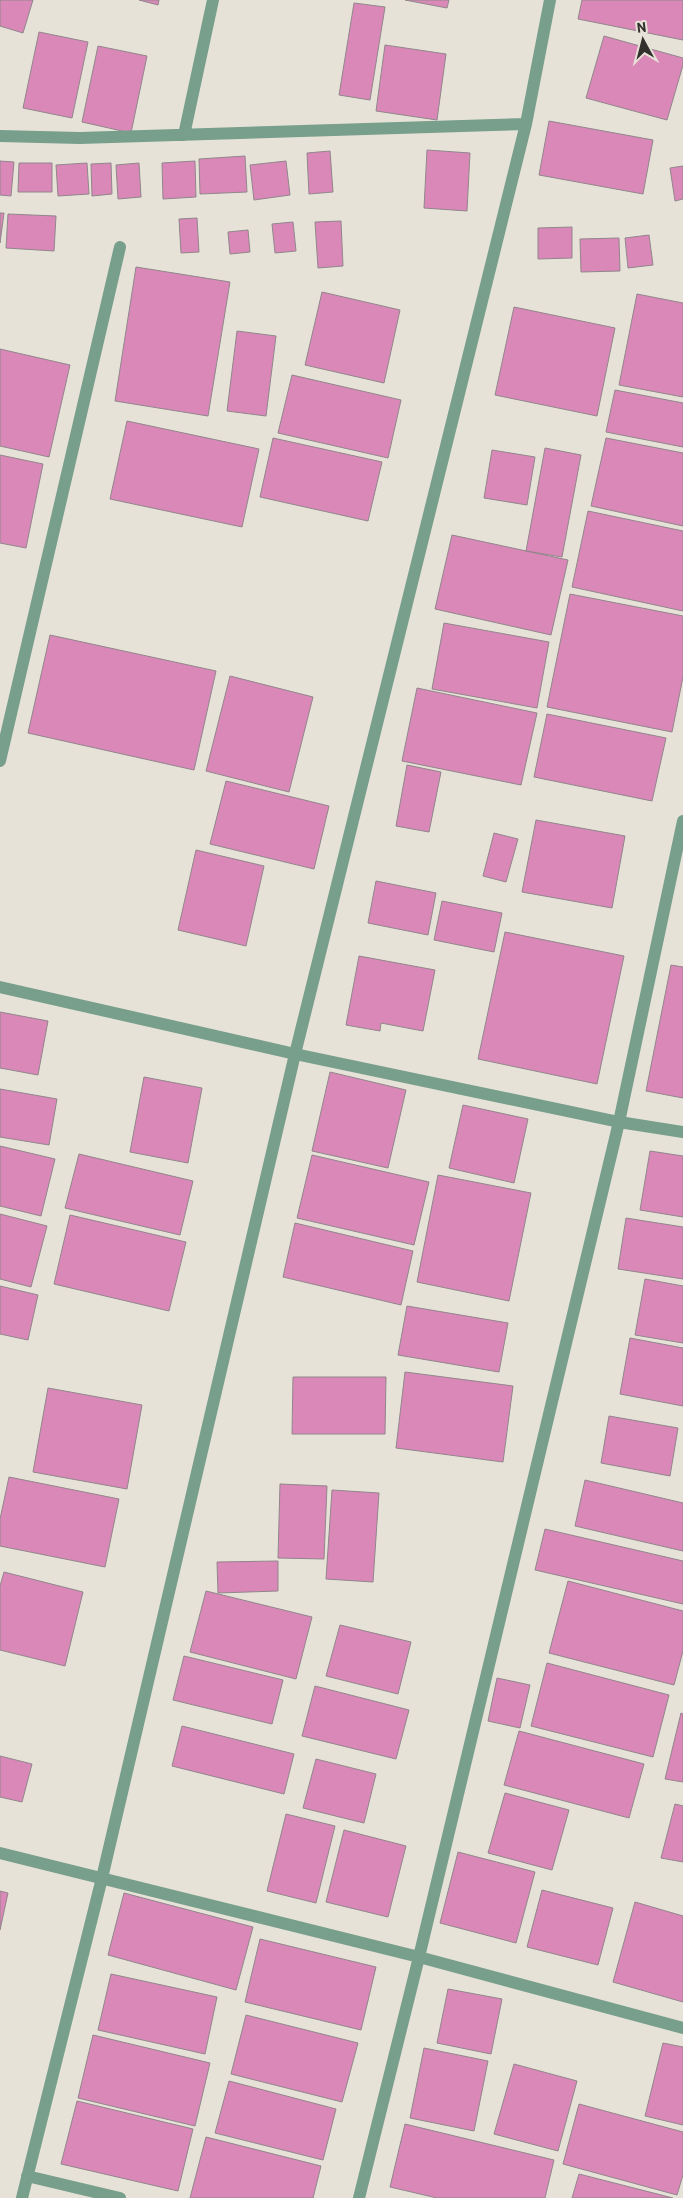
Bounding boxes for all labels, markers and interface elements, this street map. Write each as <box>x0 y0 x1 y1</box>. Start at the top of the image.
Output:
north arrow <box>618 15 668 65</box>
text: N <box>636 18 647 36</box>

